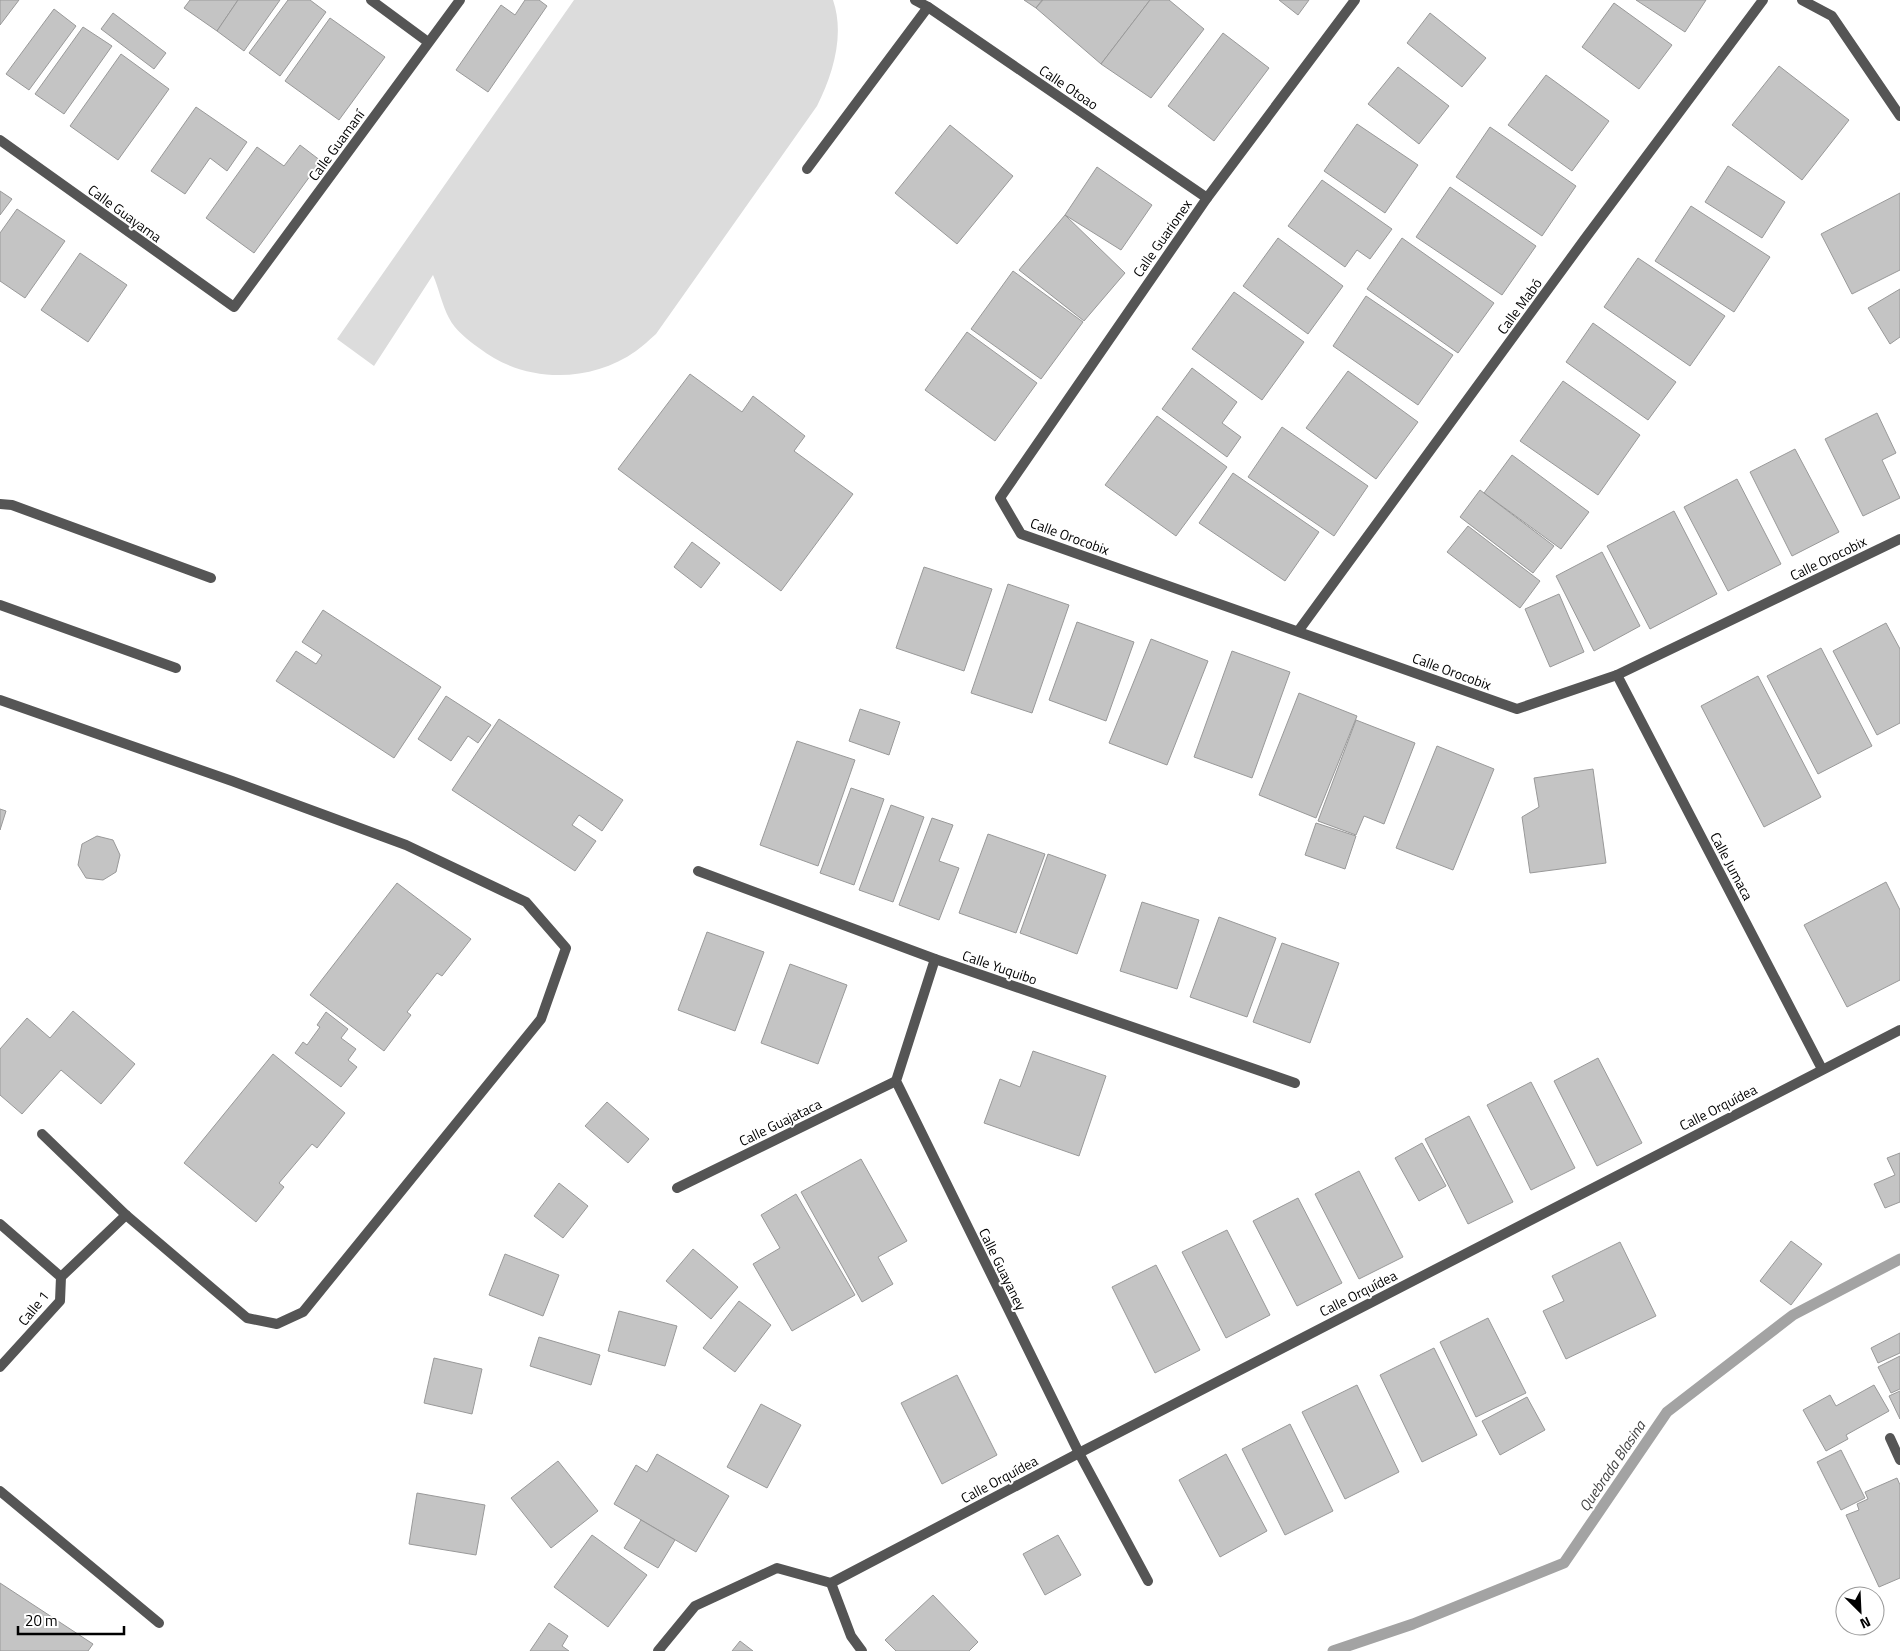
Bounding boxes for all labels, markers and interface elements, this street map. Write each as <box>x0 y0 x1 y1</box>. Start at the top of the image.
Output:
street label: Calle Otoao <box>1035 60 1103 114</box>
street label: Calle Guamaní <box>303 104 370 185</box>
street label: Calle Guayama <box>84 179 166 247</box>
street label: Calle Guarionex <box>1127 194 1197 281</box>
street label: Calle Mabó <box>1491 274 1547 338</box>
street label: Calle Orocobix <box>1028 512 1113 560</box>
street label: Calle Orocobix <box>1786 530 1870 586</box>
street label: Calle Orocobix <box>1410 647 1495 695</box>
street label: Calle Jumaca <box>1705 828 1759 904</box>
street label: Calle Yuquibo <box>960 944 1040 990</box>
street label: Calle Orquídea <box>1676 1078 1760 1136</box>
street label: Calle Guajataca <box>735 1093 825 1151</box>
street label: Calle Guayaney <box>974 1224 1032 1314</box>
street label: Calle Orquídea <box>1316 1264 1400 1322</box>
street label: Calle 1 <box>13 1286 53 1330</box>
water label: Quebrada Blasina <box>1573 1415 1652 1516</box>
street label: Calle Orquídea <box>957 1450 1041 1508</box>
north arrow <box>1835 1586 1885 1636</box>
scale bar <box>18 1604 124 1636</box>
text: 20 m <box>25 1609 58 1632</box>
text: N <box>1857 1612 1874 1635</box>

